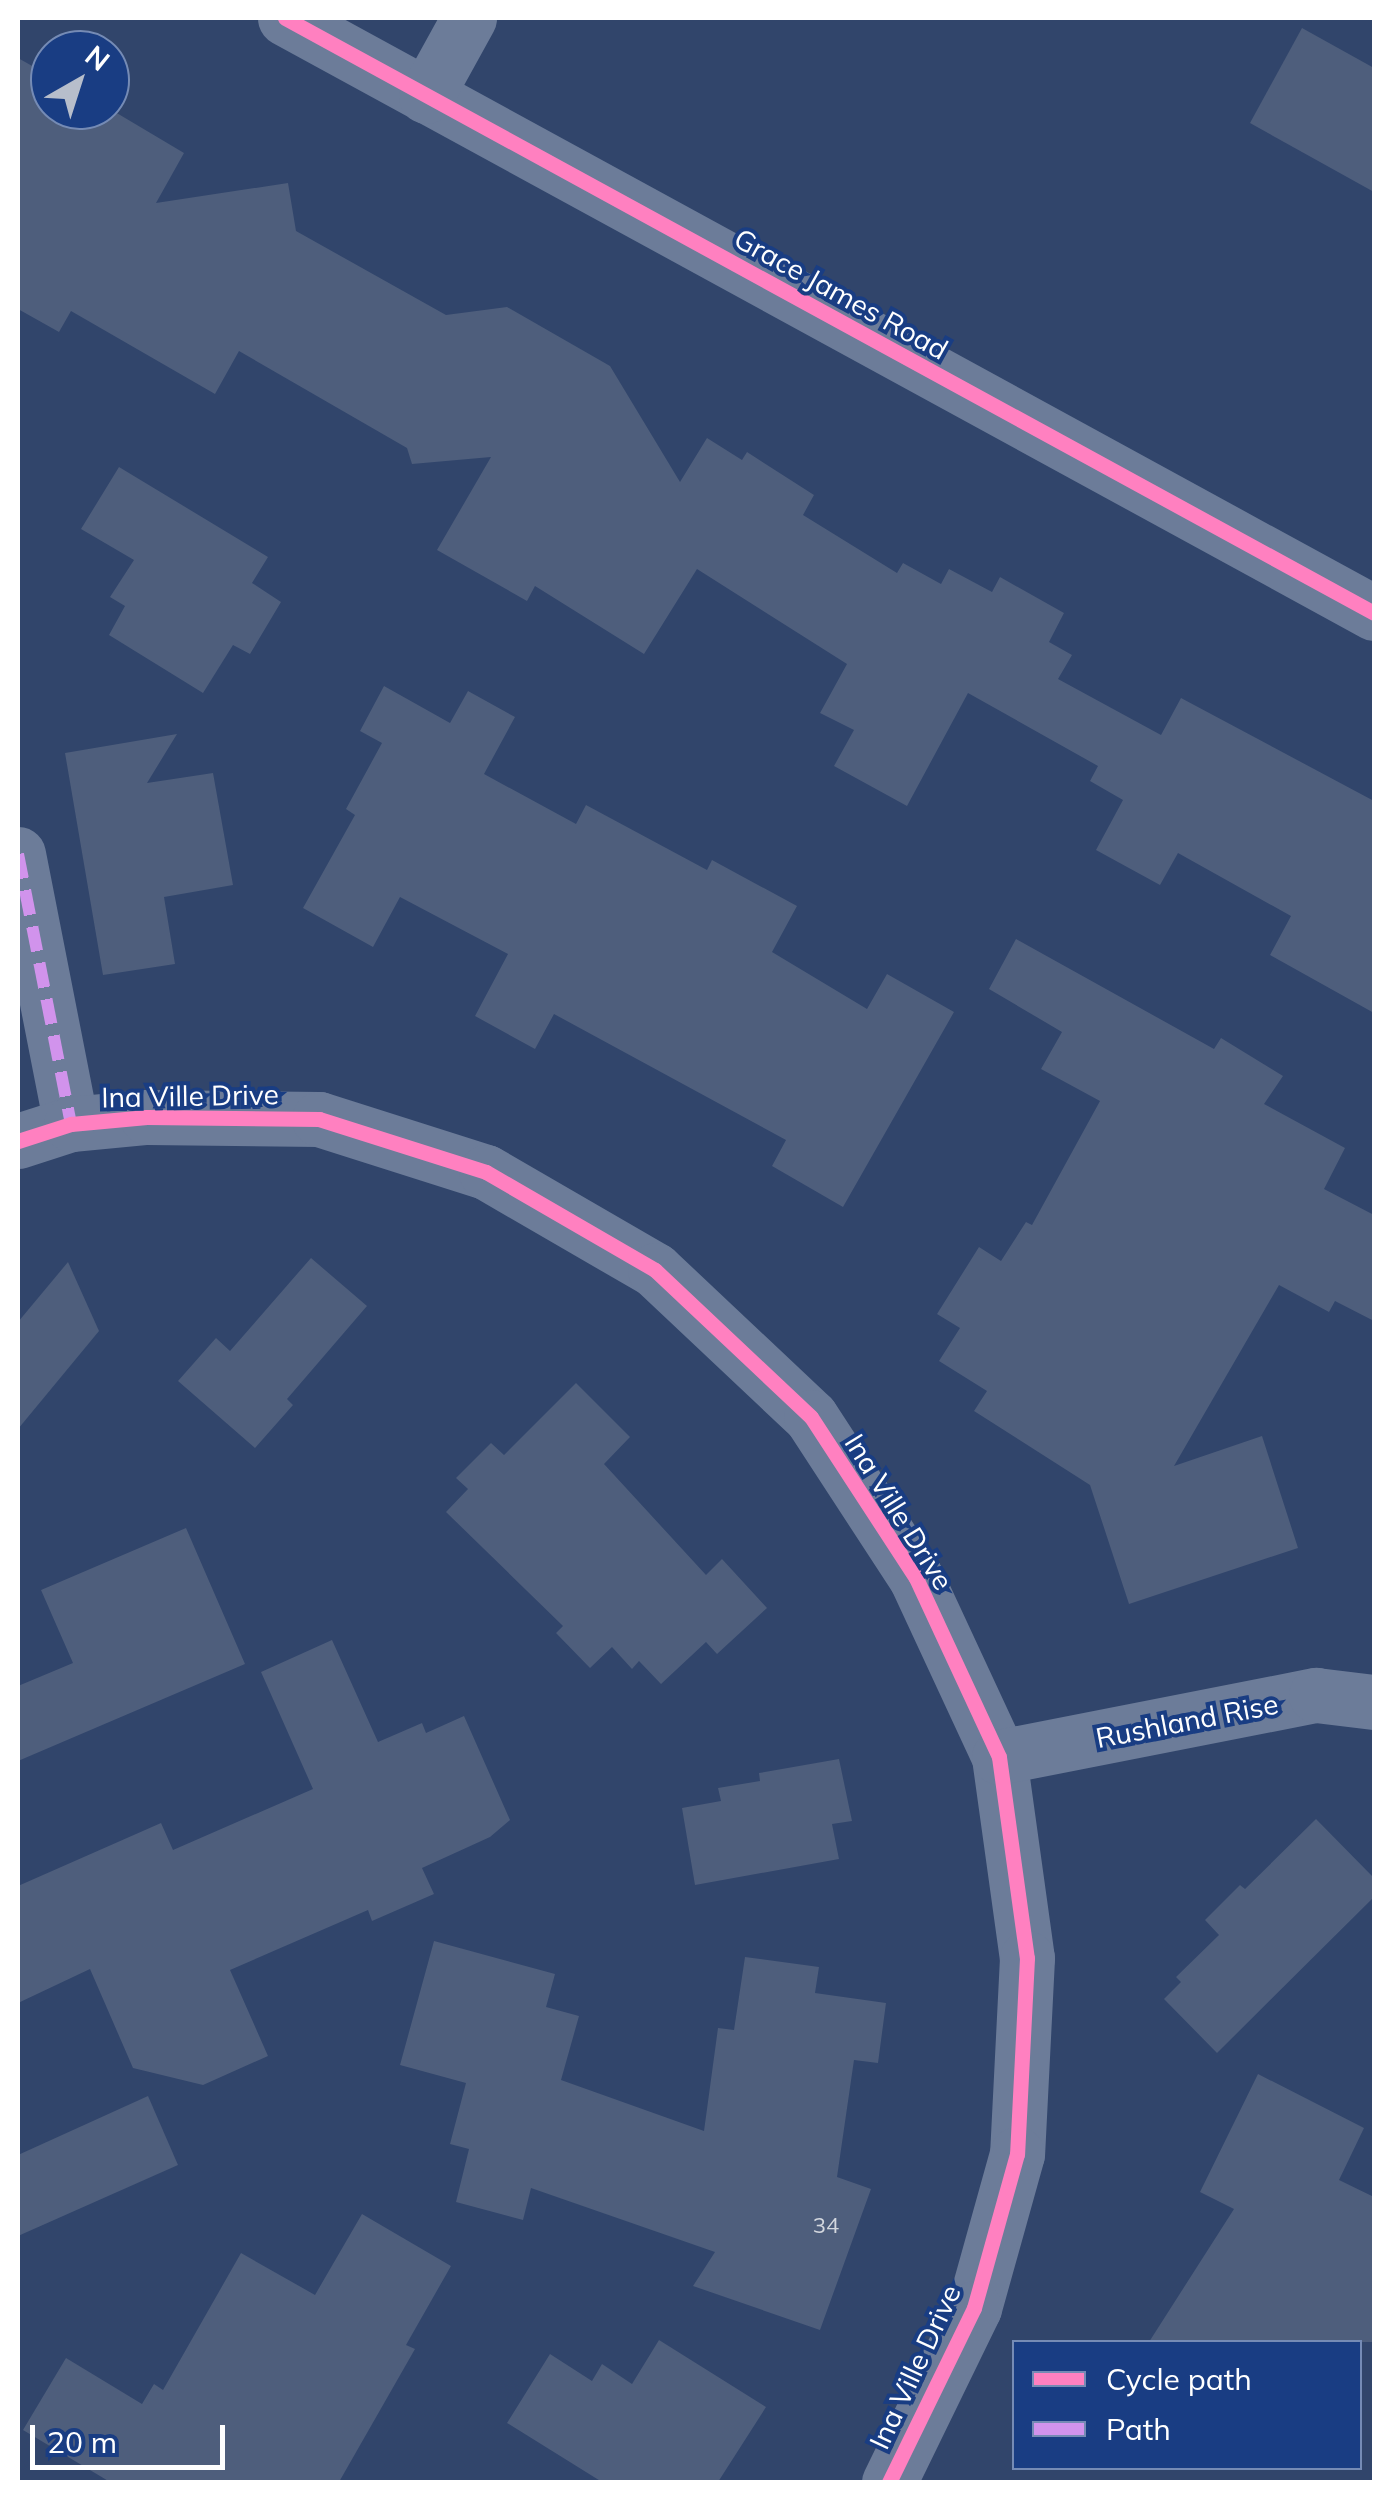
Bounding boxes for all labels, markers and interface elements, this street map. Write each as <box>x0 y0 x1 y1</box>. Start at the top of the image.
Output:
north arrow <box>30 30 130 130</box>
text: N <box>79 38 117 78</box>
street label: Grace James Road <box>728 221 954 367</box>
street label: Ina Ville Drive <box>101 1078 279 1114</box>
street label: Ina Ville Drive <box>838 1428 960 1596</box>
street label: Rushland Rise <box>1093 1687 1281 1755</box>
house number: 34 <box>813 2213 839 2239</box>
street label: Ina Ville Drive <box>862 2279 968 2455</box>
legend <box>1012 2340 1362 2470</box>
text: Cycle path <box>1106 2360 1252 2398</box>
scale bar <box>35 2405 230 2467</box>
text: Path <box>1106 2410 1171 2448</box>
text: 20 m <box>47 2423 117 2461</box>

